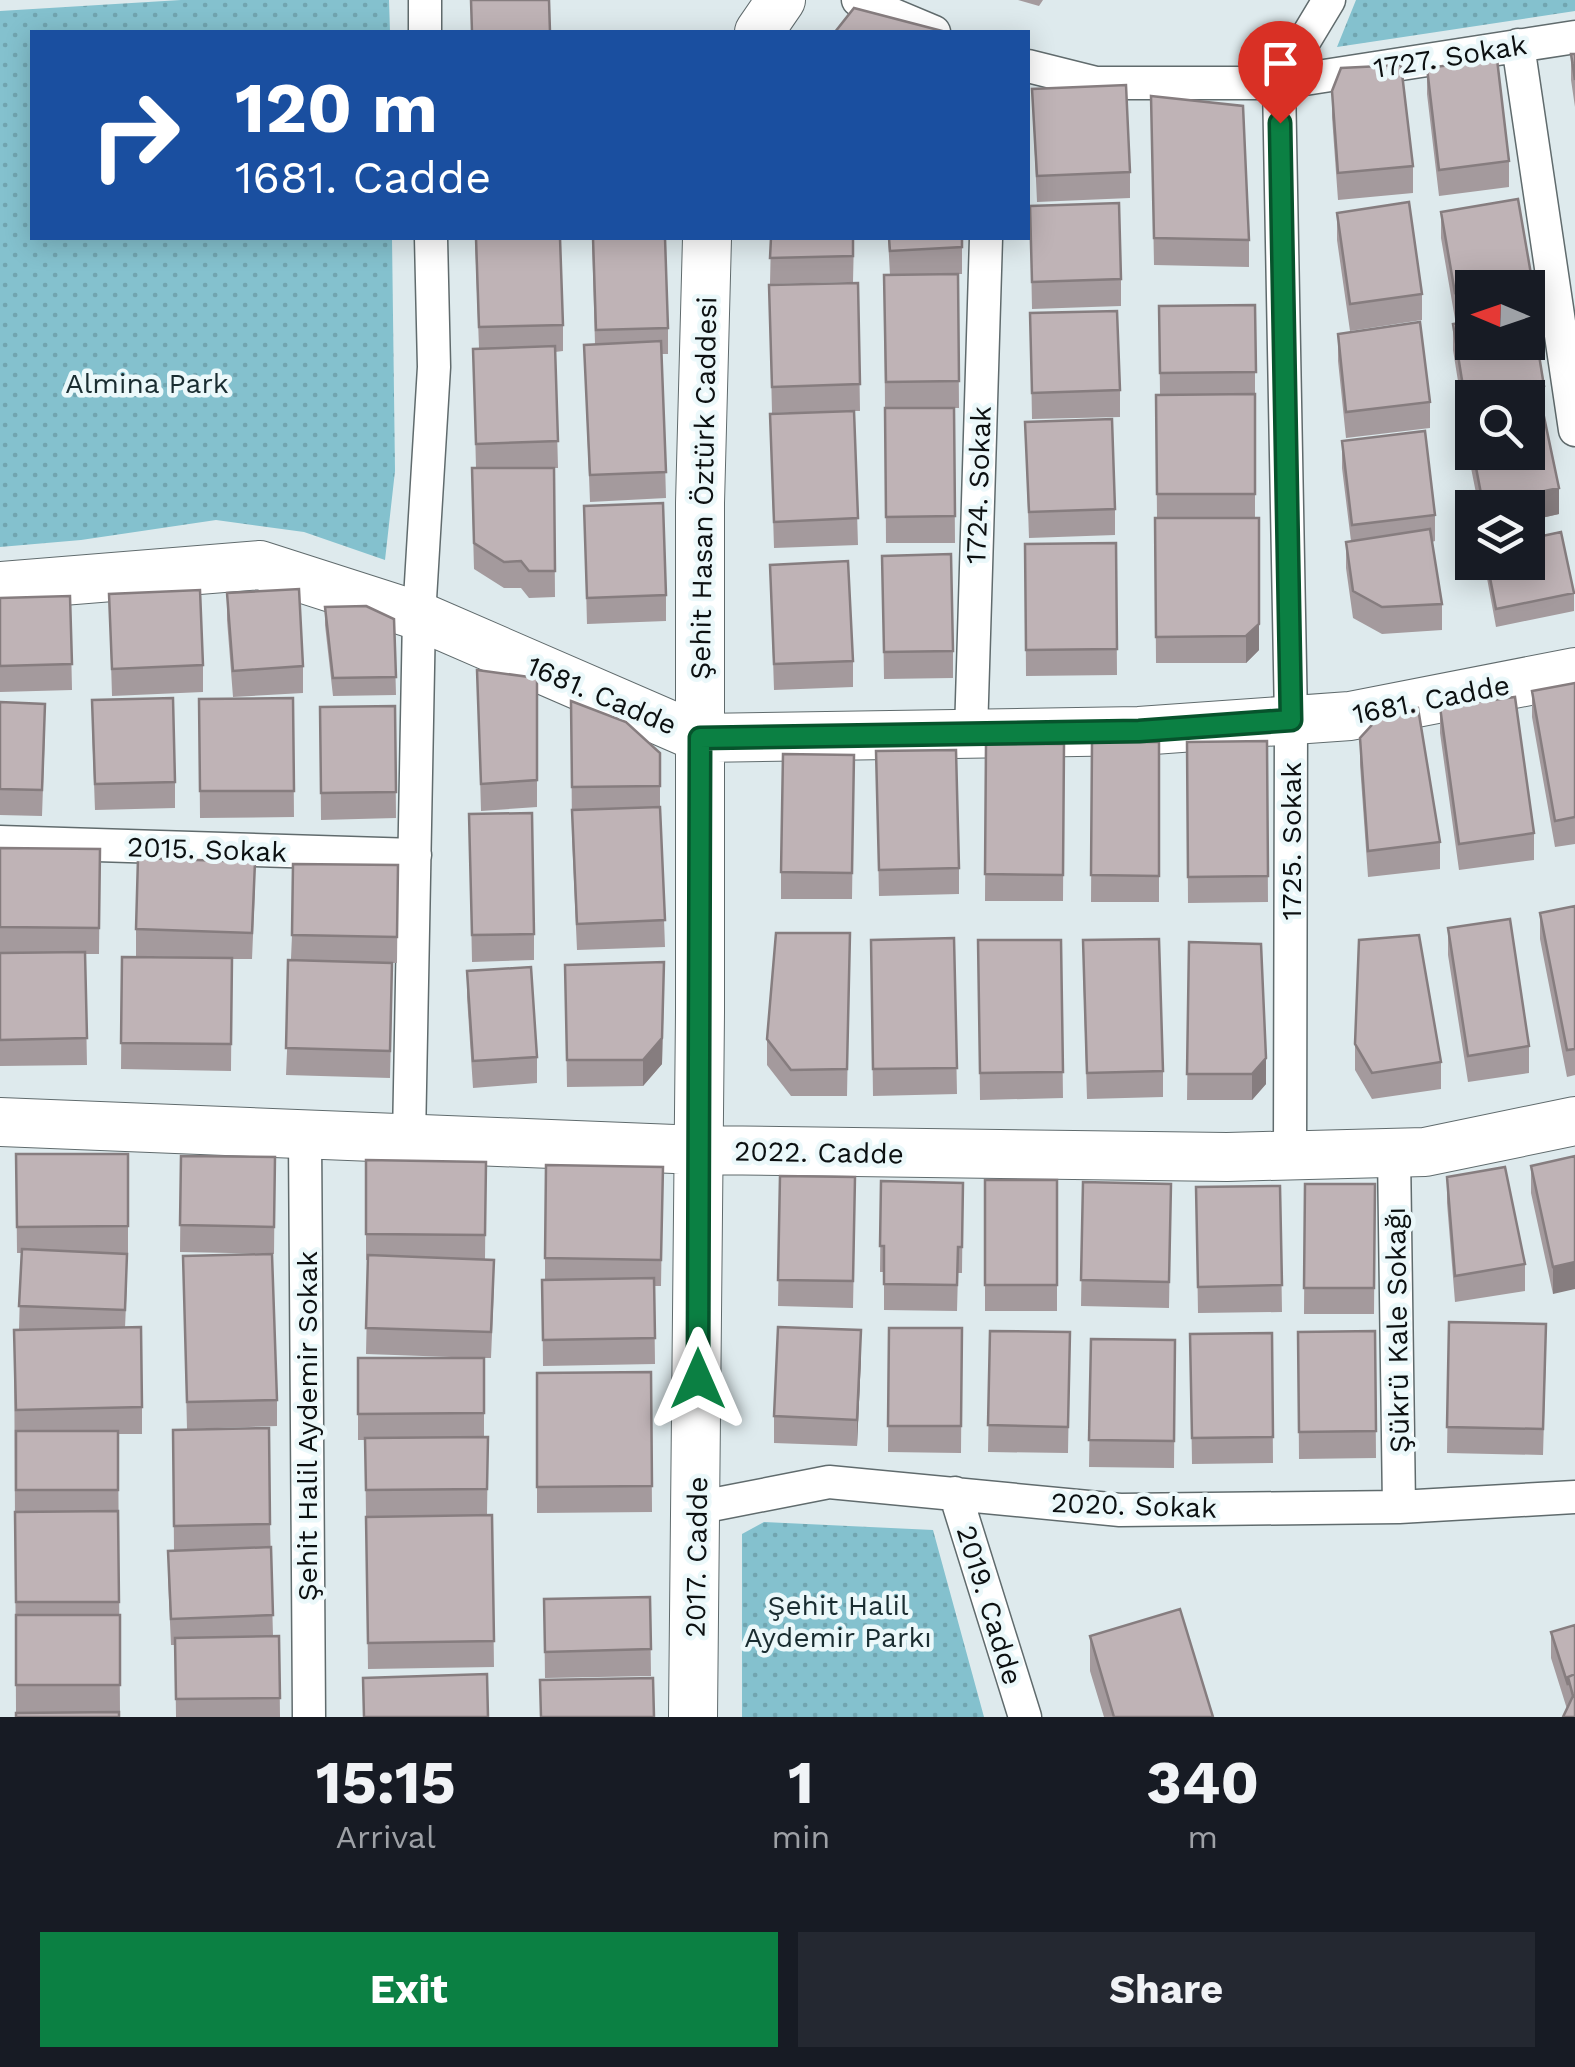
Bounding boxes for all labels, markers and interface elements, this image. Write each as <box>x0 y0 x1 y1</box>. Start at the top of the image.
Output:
pin <box>1238 21 1323 124</box>
street label: 1727. Sokak <box>1371 28 1529 85</box>
icon: arrive <box>1253 36 1308 91</box>
text: 120 m <box>235 67 438 149</box>
icon: right <box>70 70 200 200</box>
text: 1681. Cadde <box>235 151 491 204</box>
north arrow <box>1455 270 1545 360</box>
map controls <box>1455 270 1545 580</box>
street label: Şehit Hasan Öztürk Caddesi <box>684 296 723 680</box>
park label: Almina Park <box>65 367 229 400</box>
button: search <box>1455 380 1545 470</box>
street label: 1724. Sokak <box>959 405 998 565</box>
button: layers <box>1455 490 1545 580</box>
street label: 1681. Cadde <box>522 649 682 742</box>
street label: 1681. Cadde <box>1350 668 1512 731</box>
street label: 1725. Sokak <box>1275 762 1308 920</box>
street label: 2015. Sokak <box>126 830 288 869</box>
street label: 2022. Cadde <box>734 1135 904 1170</box>
street label: Şükrü Kale Sokağı <box>1379 1207 1416 1453</box>
street label: Şehit Halil Aydemir Sokak <box>291 1251 324 1601</box>
position arrow <box>646 1327 750 1431</box>
street label: 2017. Cadde <box>679 1476 714 1638</box>
street label: 2020. Sokak <box>1051 1486 1218 1525</box>
street label: 2019. Cadde <box>950 1521 1029 1689</box>
park label: Şehit Halil Aydemir Parkı <box>744 1589 932 1654</box>
text: 15:15 <box>316 1747 456 1818</box>
text: 1 <box>788 1747 814 1818</box>
text: 340 <box>1146 1747 1259 1818</box>
text: Arrival <box>336 1818 436 1856</box>
text: min <box>772 1818 830 1856</box>
text: m <box>1187 1818 1218 1856</box>
button: Exit <box>40 1932 778 2047</box>
button: Share <box>798 1932 1535 2047</box>

